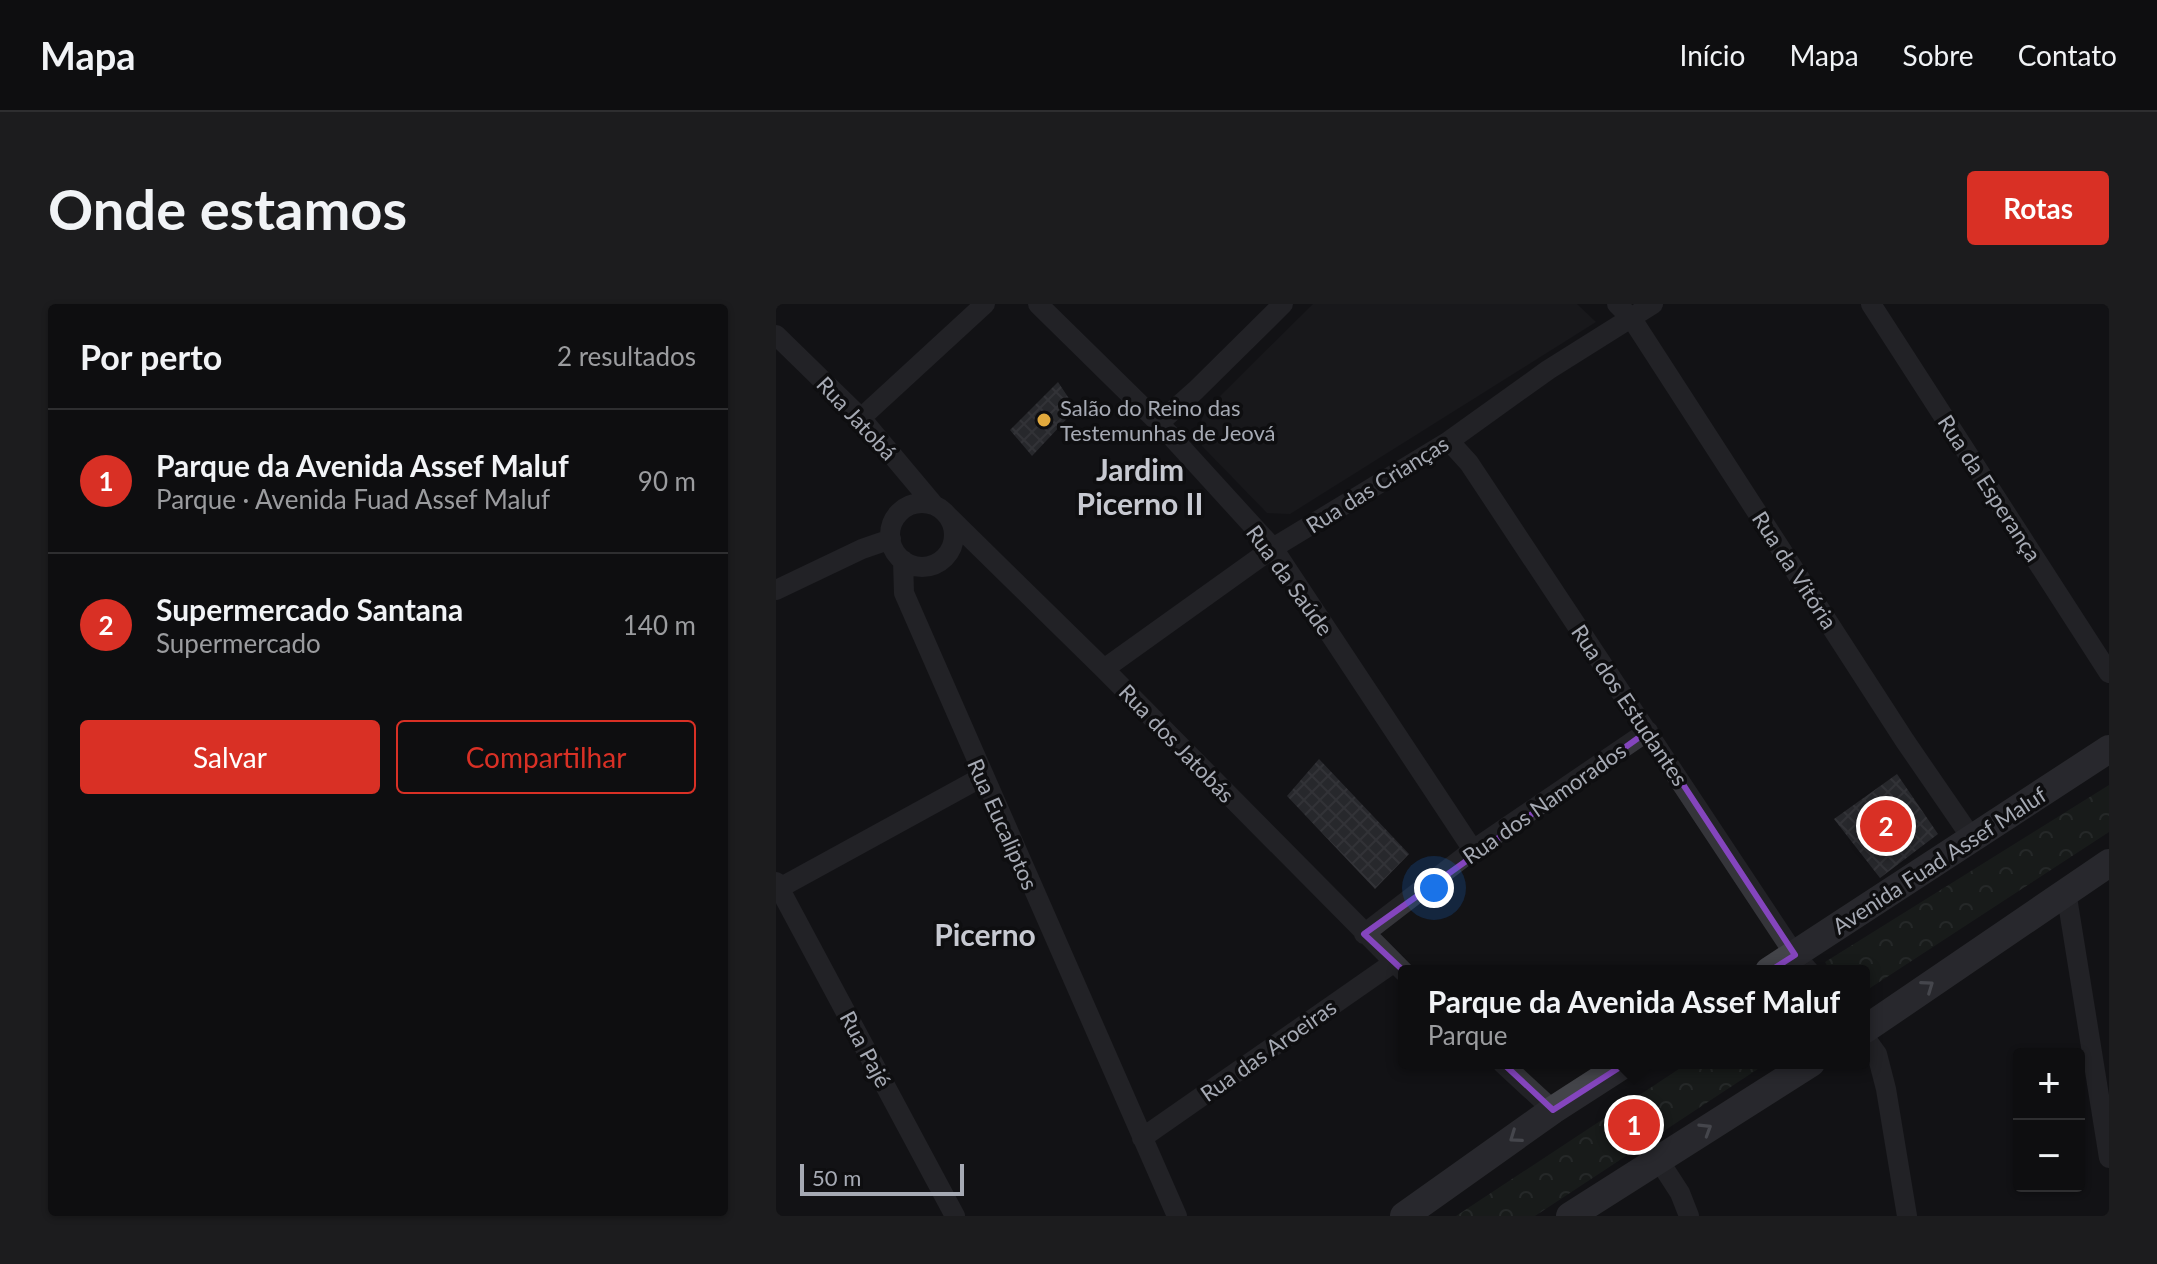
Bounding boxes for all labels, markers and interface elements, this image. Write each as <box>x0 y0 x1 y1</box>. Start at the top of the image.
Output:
text: Mapa <box>40 32 136 78</box>
text: Início <box>1680 38 1745 72</box>
text: Mapa <box>1789 38 1859 72</box>
text: Sobre <box>1903 38 1974 72</box>
text: Contato <box>2018 38 2117 72</box>
button: Rotas <box>1967 171 2109 245</box>
text: Onde estamos <box>48 175 407 242</box>
text: Por perto <box>80 336 222 377</box>
text: 2 resultados <box>557 340 696 372</box>
street label: Rua Jatobá <box>811 370 903 466</box>
place label: Salão do Reino das Testemunhas de Jeová <box>1060 394 1276 446</box>
street label: Rua da Esperança <box>1933 410 2047 566</box>
marker: Salão do Reino das Testemunhas de Jeová <box>1035 411 1053 429</box>
street label: Rua das Crianças <box>1301 429 1453 539</box>
text: Parque da Avenida Assef Maluf <box>156 447 569 483</box>
district label: Jardim Picerno II <box>1077 451 1203 521</box>
text: 1 <box>98 465 114 497</box>
text: 90 m <box>638 465 696 497</box>
text: Parque · Avenida Fuad Assef Maluf <box>156 483 550 515</box>
street label: Rua da Vitória <box>1747 506 1843 634</box>
street label: Rua da Saúde <box>1241 519 1339 641</box>
text: Supermercado Santana <box>156 591 463 627</box>
text: 2 <box>98 609 114 641</box>
text: 140 m <box>623 609 696 641</box>
street label: Rua dos Estudantes <box>1566 619 1694 791</box>
text: Supermercado <box>156 627 321 659</box>
street label: Rua dos Jatobás <box>1114 678 1240 808</box>
button: Salvar <box>80 720 380 794</box>
button: Compartilhar <box>396 720 696 794</box>
street label: Rua dos Namorados <box>1457 737 1631 869</box>
street label: Rua Eucaliptos <box>962 754 1044 894</box>
street label: Avenida Fuad Assef Maluf <box>1827 781 2051 939</box>
pin: 2 <box>1860 796 1912 856</box>
your location <box>1414 868 1454 908</box>
district label: Picerno <box>934 916 1036 952</box>
popup <box>1398 965 1870 1069</box>
one-way arrow <box>1920 981 1934 996</box>
text: Parque da Avenida Assef Maluf <box>1428 983 1840 1019</box>
street label: Rua das Aroeiras <box>1195 993 1341 1107</box>
street label: Rua Pajé <box>835 1006 897 1092</box>
text: Parque <box>1428 1019 1507 1051</box>
map controls <box>2013 1048 2085 1192</box>
button: + <box>2013 1048 2085 1120</box>
pin: 1 <box>1608 1095 1660 1155</box>
button: − <box>2013 1120 2085 1192</box>
one-way arrow <box>1697 1123 1712 1138</box>
one-way arrow <box>1509 1127 1523 1142</box>
scale bar <box>800 1160 964 1196</box>
text: 50 m <box>812 1164 861 1191</box>

